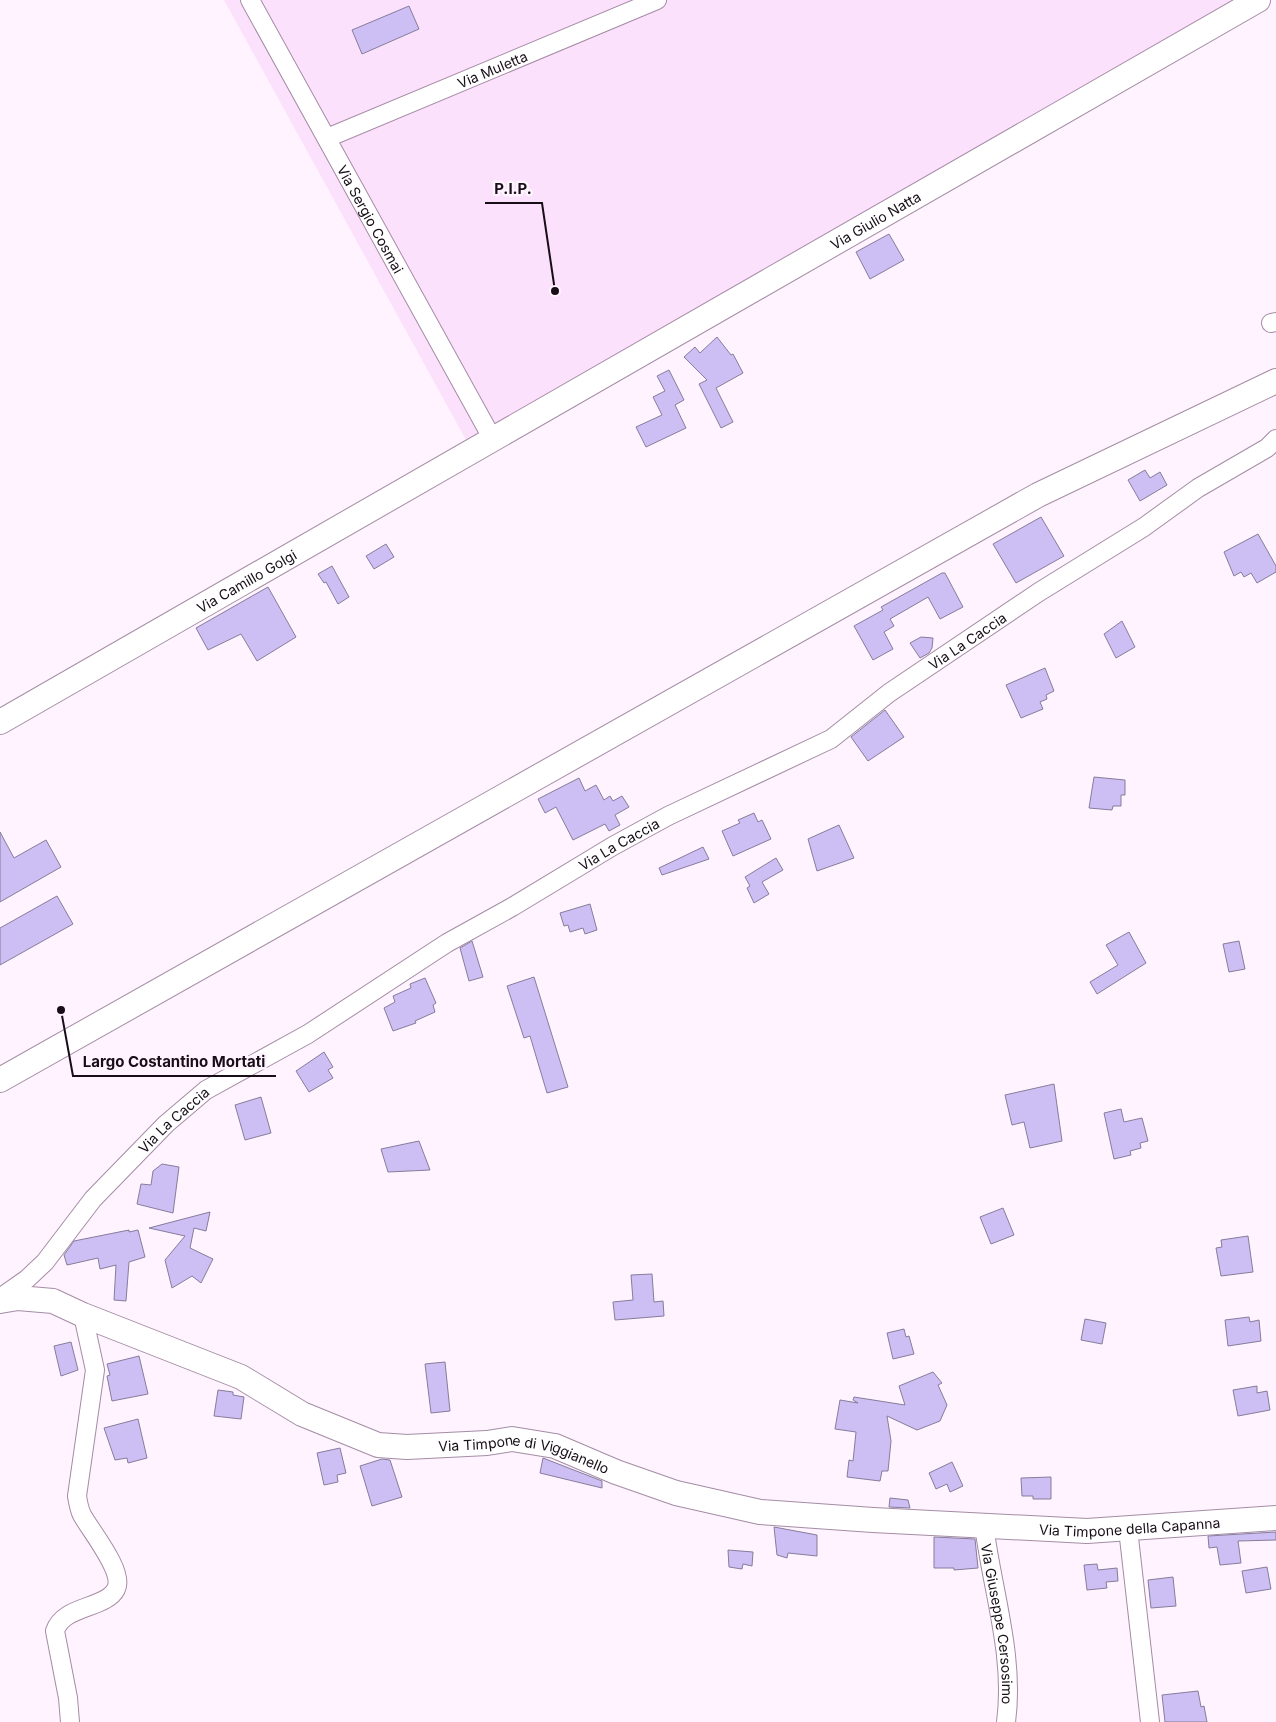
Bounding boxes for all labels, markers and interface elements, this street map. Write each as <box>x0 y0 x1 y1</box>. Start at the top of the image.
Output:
street label: Via Muletta <box>455 47 530 91</box>
street label: Via Sergio Cosmai <box>334 162 408 276</box>
callout: P.I.P. <box>485 173 542 203</box>
text: P.I.P. <box>494 179 532 198</box>
street label: Via Giulio Natta <box>827 187 923 252</box>
street label: Via Camillo Golgi <box>194 545 299 616</box>
street label: Via La Caccia <box>925 608 1009 673</box>
street label: Via La Caccia <box>575 814 662 873</box>
callout: Largo Costantino Mortati <box>73 1046 276 1076</box>
text: Largo Costantino Mortati <box>83 1052 265 1071</box>
street label: Via La Caccia <box>134 1083 212 1156</box>
street label: Via Timpone di Viggianello <box>438 1430 612 1477</box>
street label: Via Timpone della Capanna <box>1039 1513 1221 1540</box>
street label: Via Giuseppe Cersosimo <box>978 1542 1017 1705</box>

